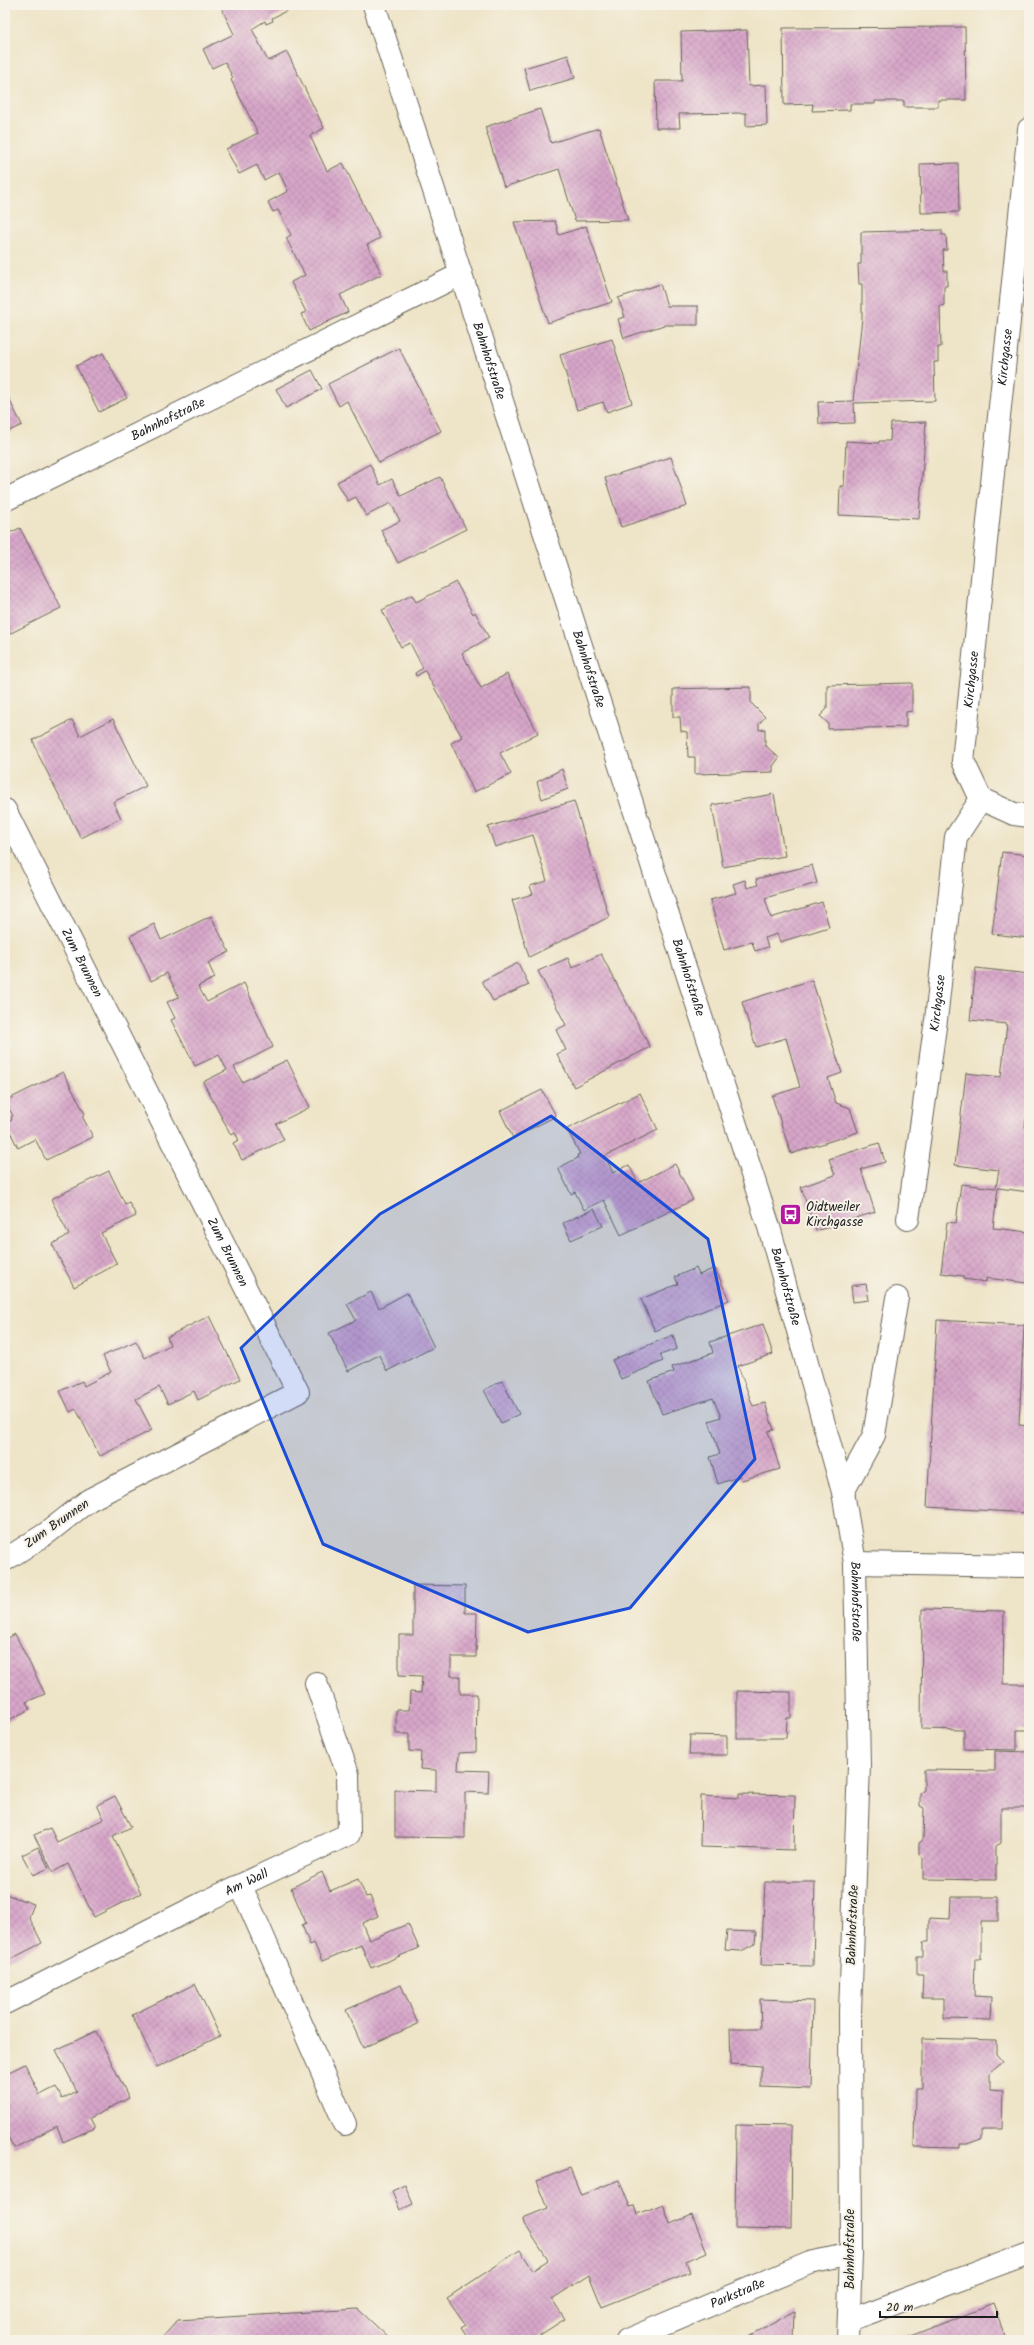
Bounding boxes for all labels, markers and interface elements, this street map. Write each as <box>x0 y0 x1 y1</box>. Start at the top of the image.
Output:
street label: Bahnhofstraße <box>467 319 511 403</box>
street label: Kirchgasse <box>992 328 1019 387</box>
street label: Bahnhofstraße <box>127 392 209 446</box>
street label: Bahnhofstraße <box>566 628 611 711</box>
street label: Kirchgasse <box>958 650 985 709</box>
street label: Zum Brunnen <box>56 924 108 1001</box>
street label: Bahnhofstraße <box>666 936 711 1019</box>
street label: Kirchgasse <box>924 973 951 1033</box>
place label: Oidtweiler Kirchgasse <box>806 1197 863 1233</box>
bus stop icon: Oidtweiler Kirchgasse <box>777 1201 803 1227</box>
street label: Zum Brunnen <box>201 1214 254 1291</box>
street label: Bahnhofstraße <box>765 1245 807 1328</box>
street label: Zum Brunnen <box>20 1494 94 1554</box>
street label: Bahnhofstraße <box>844 1561 867 1642</box>
street label: Am Wall <box>221 1863 272 1902</box>
street label: Bahnhofstraße <box>841 1884 865 1966</box>
street label: Bahnhofstraße <box>840 2209 861 2289</box>
street label: Parkstraße <box>707 2272 769 2314</box>
scale bar <box>880 2293 997 2319</box>
text: 20 m <box>886 2298 914 2317</box>

